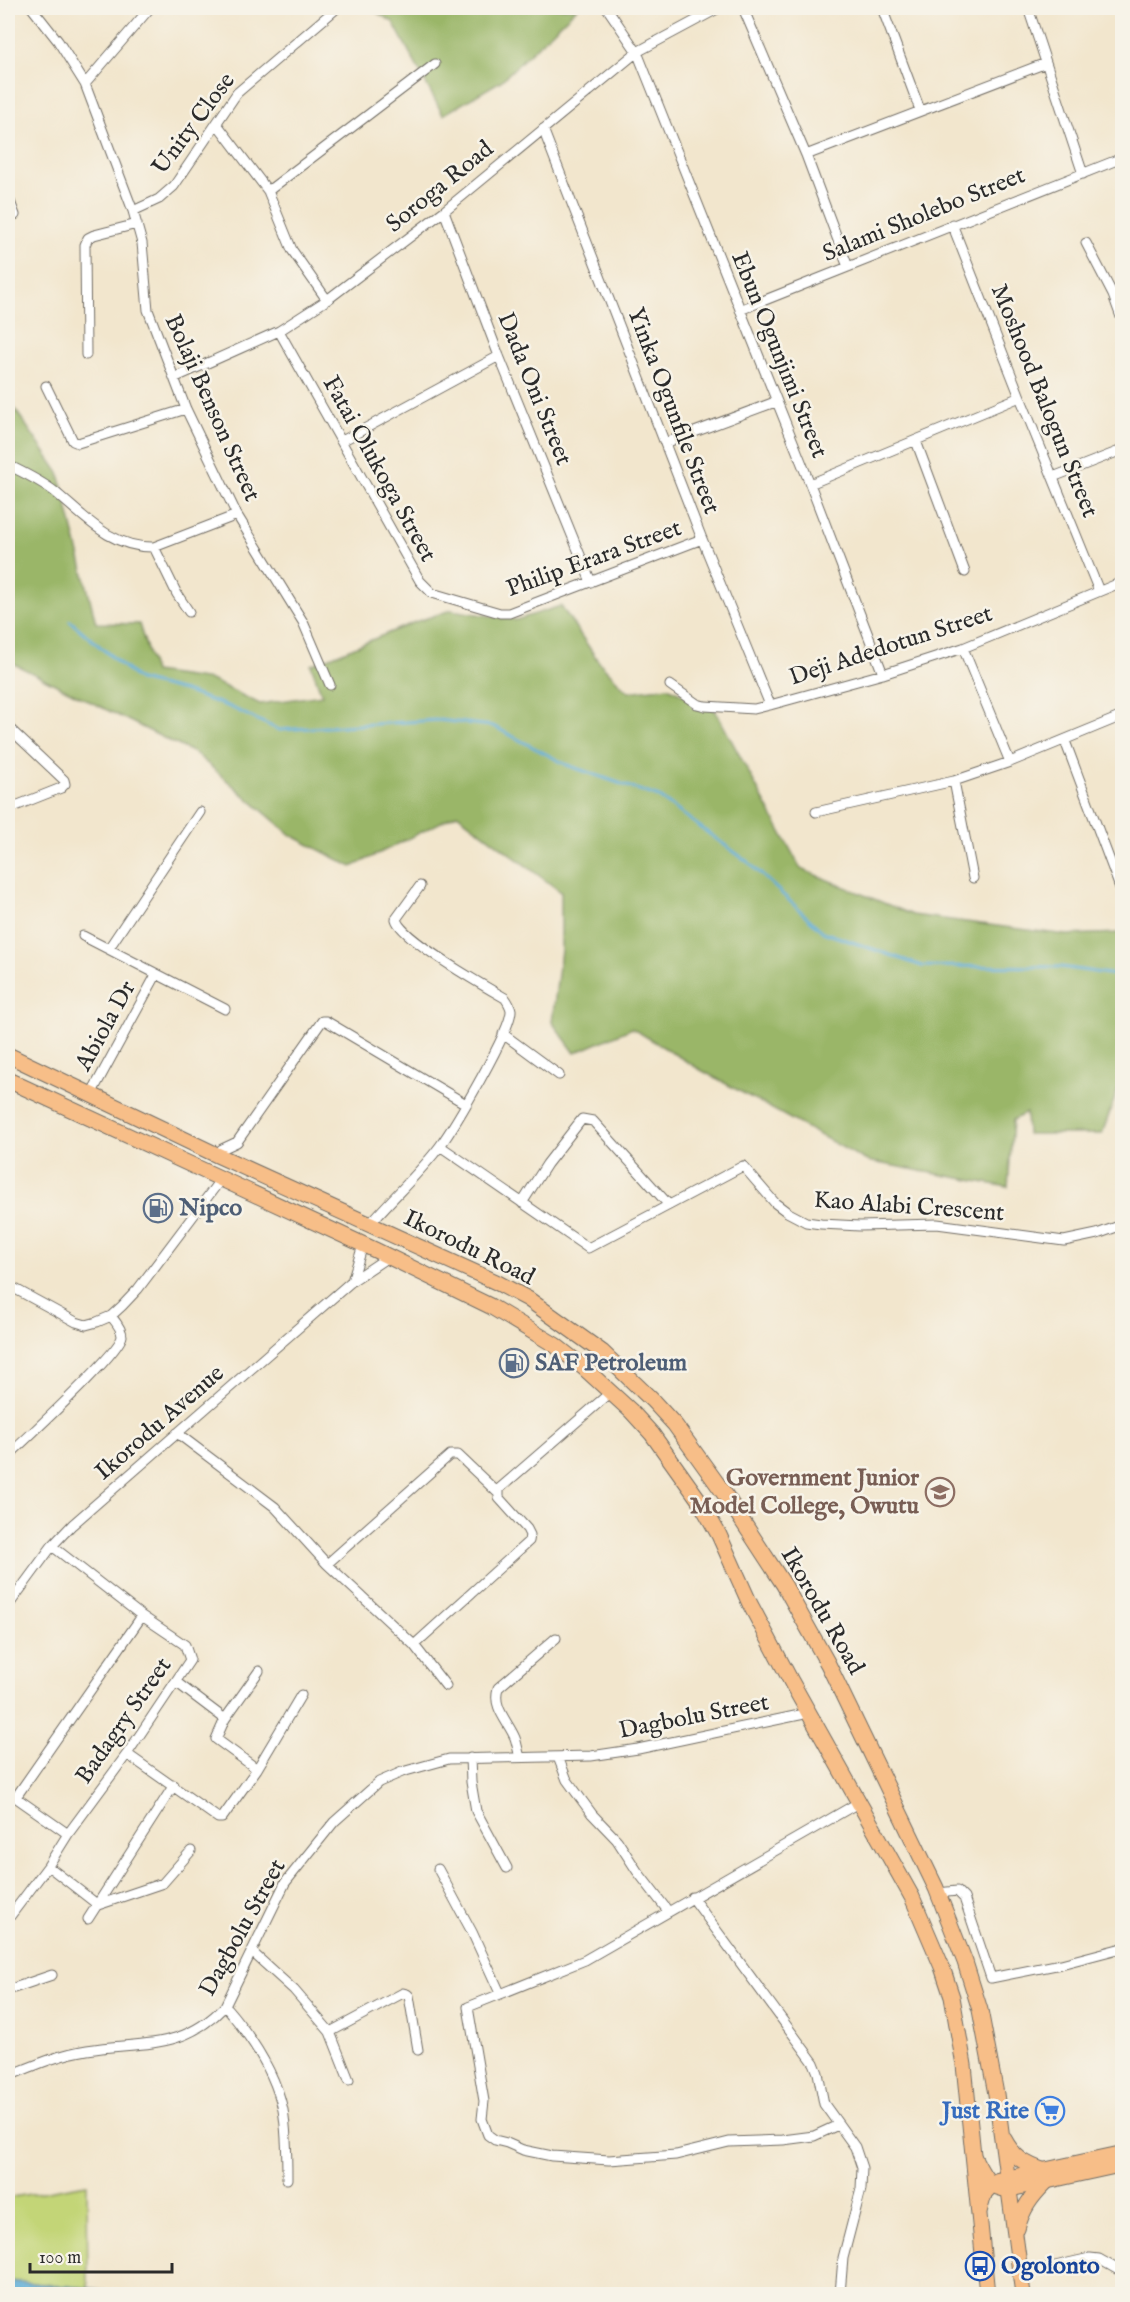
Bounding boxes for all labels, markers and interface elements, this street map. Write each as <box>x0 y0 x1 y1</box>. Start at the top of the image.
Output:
street label: Unity Close <box>145 67 243 181</box>
street label: Soroga Road <box>380 134 500 240</box>
street label: Salami Sholebo Street <box>818 160 1030 270</box>
street label: Ebun Ogunjimi Street <box>723 247 835 463</box>
street label: Moshood Balogun Street <box>983 280 1105 522</box>
street label: Yinka Ogunfile Street <box>619 303 727 519</box>
street label: Dada Oni Street <box>489 308 579 470</box>
street label: Bolaji Benson Street <box>157 310 267 506</box>
street label: Fatai Olukoga Street <box>315 370 443 568</box>
street label: Philip Erara Street <box>502 513 686 605</box>
street label: Deji Adedotun Street <box>786 599 996 693</box>
street label: Abiola Dr <box>68 975 143 1077</box>
street label: Kao Alabi Crescent <box>813 1185 1005 1229</box>
fuel station icon: Nipco <box>142 1192 174 1224</box>
place label: Nipco <box>178 1193 242 1224</box>
street label: Ikorodu Road <box>398 1203 540 1293</box>
fuel station icon: SAF Petroleum <box>498 1347 530 1379</box>
place label: SAF Petroleum <box>535 1348 687 1379</box>
street label: Ikorodu Avenue <box>89 1358 231 1488</box>
place label: Government Junior Model College, Owutu <box>690 1463 920 1522</box>
school or university icon: Government Junior Model College, Owutu <box>924 1476 956 1508</box>
street label: Ikorodu Road <box>773 1542 871 1681</box>
street label: Badagry Street <box>69 1652 179 1790</box>
street label: Dagbolu Street <box>616 1687 772 1747</box>
street label: Dagbolu Street <box>193 1854 293 2002</box>
supermarket icon: Just Rite <box>1034 2095 1066 2127</box>
place label: Just Rite <box>939 2096 1029 2127</box>
scale bar <box>30 2236 172 2274</box>
text: 100 m <box>39 2247 81 2270</box>
bus stop icon: Ogolonto <box>964 2250 996 2282</box>
place label: Ogolonto <box>1001 2251 1100 2282</box>

